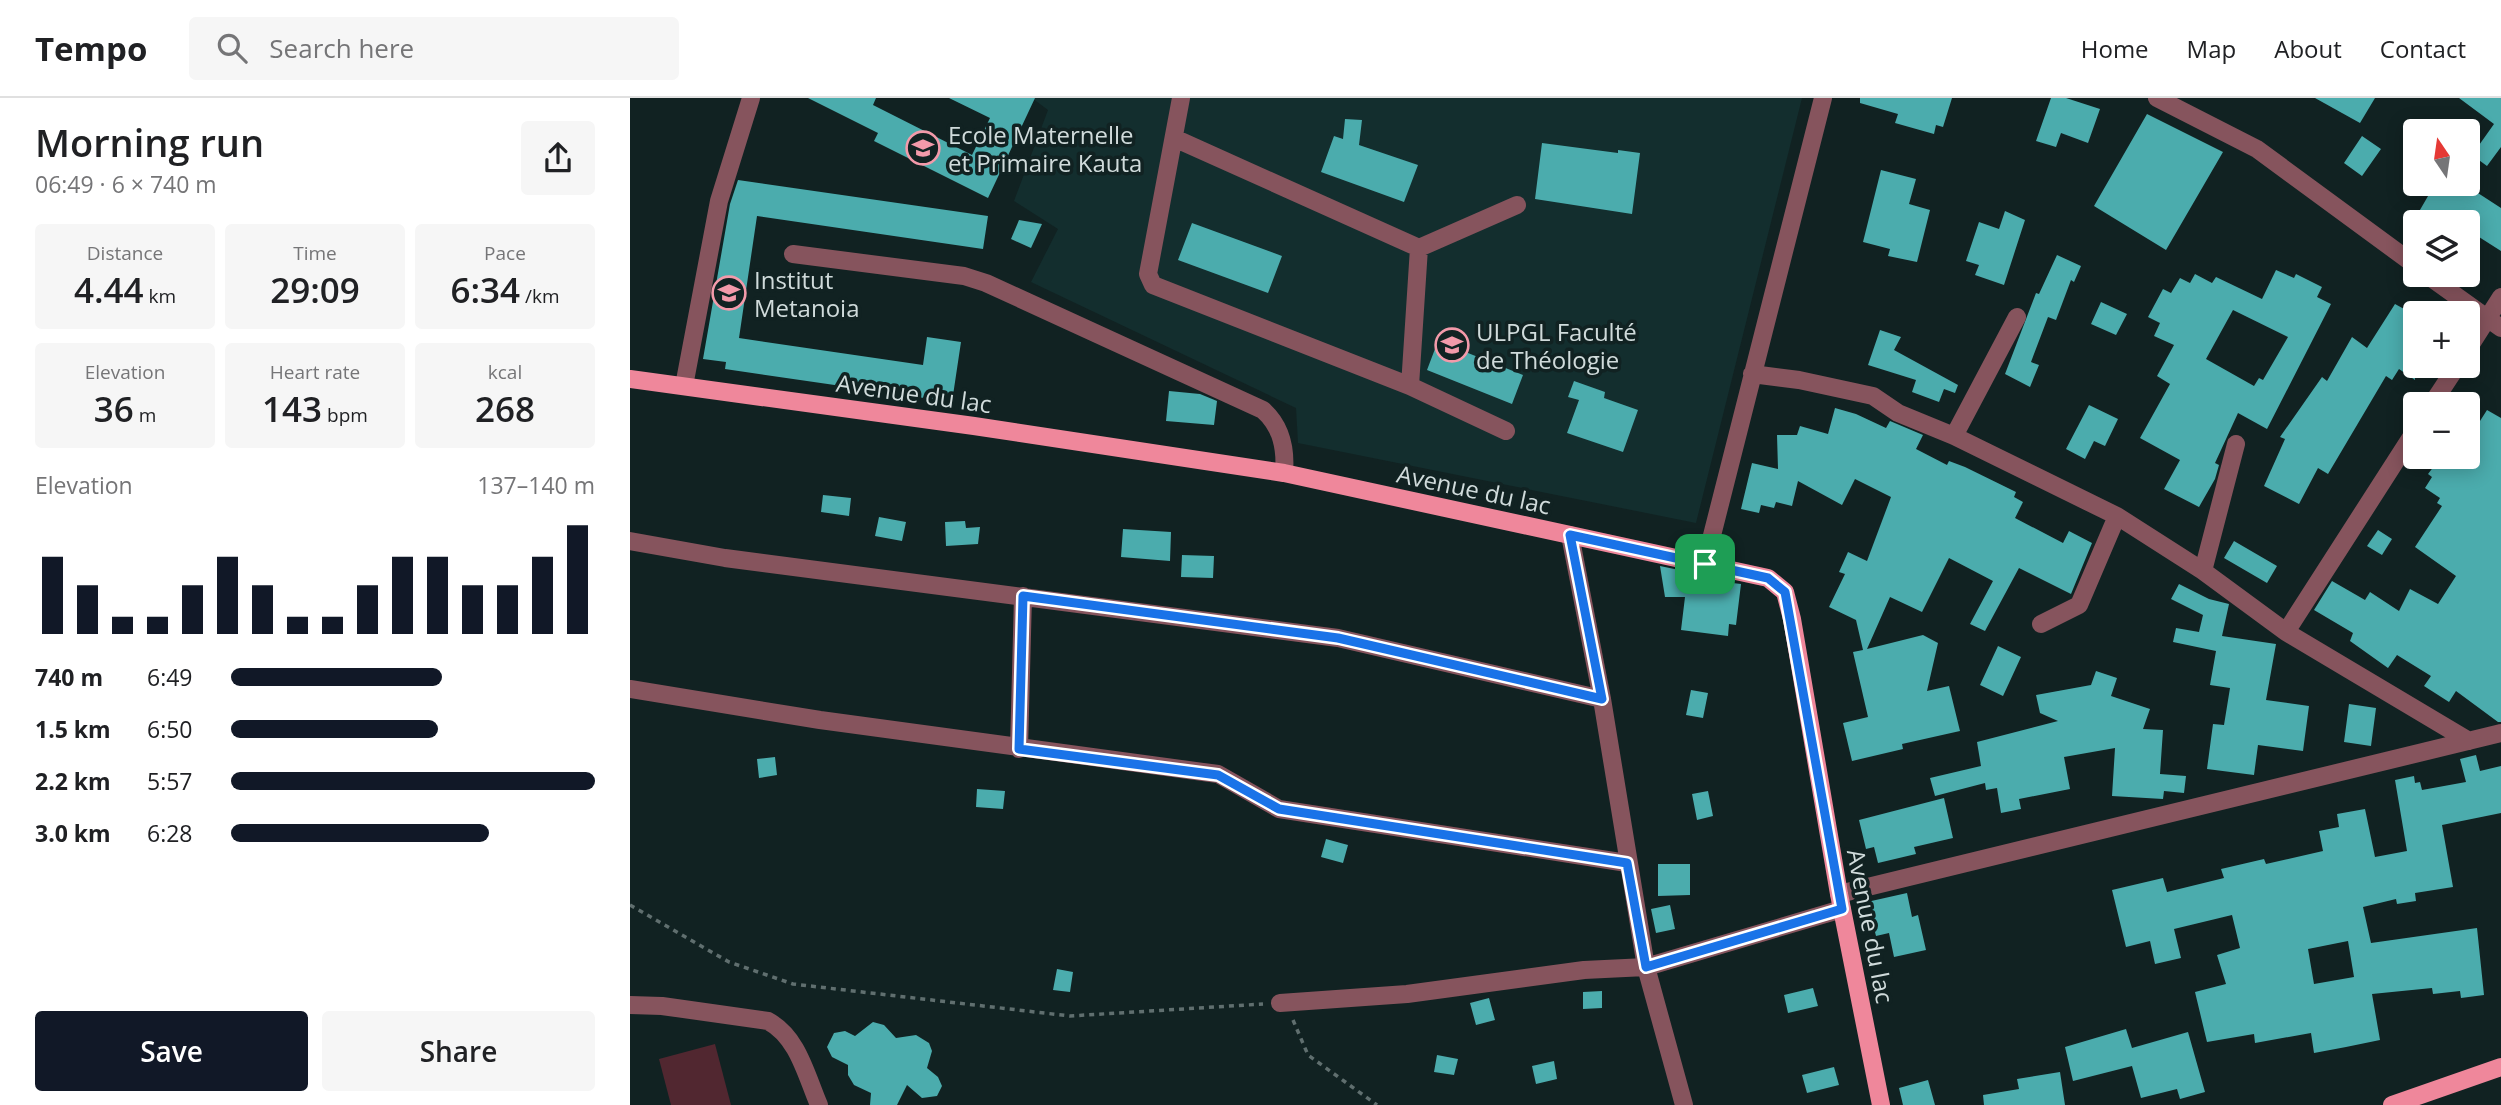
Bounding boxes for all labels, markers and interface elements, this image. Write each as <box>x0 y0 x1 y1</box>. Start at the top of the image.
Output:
search box <box>189 17 679 80</box>
text: Tempo <box>35 26 147 71</box>
icon: search <box>213 29 251 67</box>
text: Search here <box>269 30 414 66</box>
text: Home <box>2081 32 2149 65</box>
text: Map <box>2187 32 2236 65</box>
text: About <box>2274 32 2342 65</box>
text: Contact <box>2380 32 2466 65</box>
text: Morning run <box>35 116 264 168</box>
place label: Ecole Maternelle et Primaire Kauta <box>948 118 1142 179</box>
north arrow <box>2403 119 2480 196</box>
map controls <box>2403 119 2480 469</box>
button: share <box>521 121 595 195</box>
school or university icon: Ecole Maternelle et Primaire Kauta <box>904 129 942 167</box>
text: 06:49 · 6 × 740 m <box>35 168 217 200</box>
button: layers <box>2403 210 2480 287</box>
text: Distance <box>87 240 163 266</box>
text: Time <box>293 240 337 266</box>
text: Pace <box>484 240 526 266</box>
place label: Institut Metanoia <box>754 263 860 324</box>
text: 4.44 <box>74 266 144 313</box>
text: 29:09 <box>270 266 360 313</box>
text: 6:34 <box>450 266 520 313</box>
school or university icon: Institut Metanoia <box>710 274 748 312</box>
text: km <box>144 283 176 309</box>
text: /km <box>520 283 560 309</box>
button: + <box>2403 301 2480 378</box>
place label: ULPGL Faculté de Théologie <box>1476 315 1637 376</box>
school or university icon: ULPGL Faculté de Théologie <box>1433 326 1471 364</box>
text: Elevation <box>85 359 165 385</box>
text: Heart rate <box>270 359 360 385</box>
text: kcal <box>488 359 522 385</box>
street label: Avenue du lac <box>834 366 994 420</box>
text: 36 <box>94 385 134 432</box>
text: 143 <box>262 385 322 432</box>
text: 268 <box>475 385 535 432</box>
button: − <box>2403 392 2480 469</box>
text: m <box>134 402 156 428</box>
text: bpm <box>322 402 368 428</box>
street label: Avenue du lac <box>1394 457 1554 521</box>
text: Elevation <box>35 469 133 501</box>
text: 137–140 m <box>477 469 595 501</box>
pin <box>1675 534 1735 594</box>
icon: arrive <box>1686 545 1724 583</box>
text: 740 m <box>35 661 103 693</box>
text: 6:49 <box>147 661 193 693</box>
text: 1.5 km <box>35 713 111 745</box>
text: 6:50 <box>147 713 193 745</box>
text: 2.2 km <box>35 765 111 797</box>
text: 5:57 <box>147 765 193 797</box>
text: 3.0 km <box>35 817 111 849</box>
text: 6:28 <box>147 817 193 849</box>
street label: Avenue du lac <box>1840 846 1902 1006</box>
button: Save <box>35 1011 308 1091</box>
button: Share <box>322 1011 595 1091</box>

